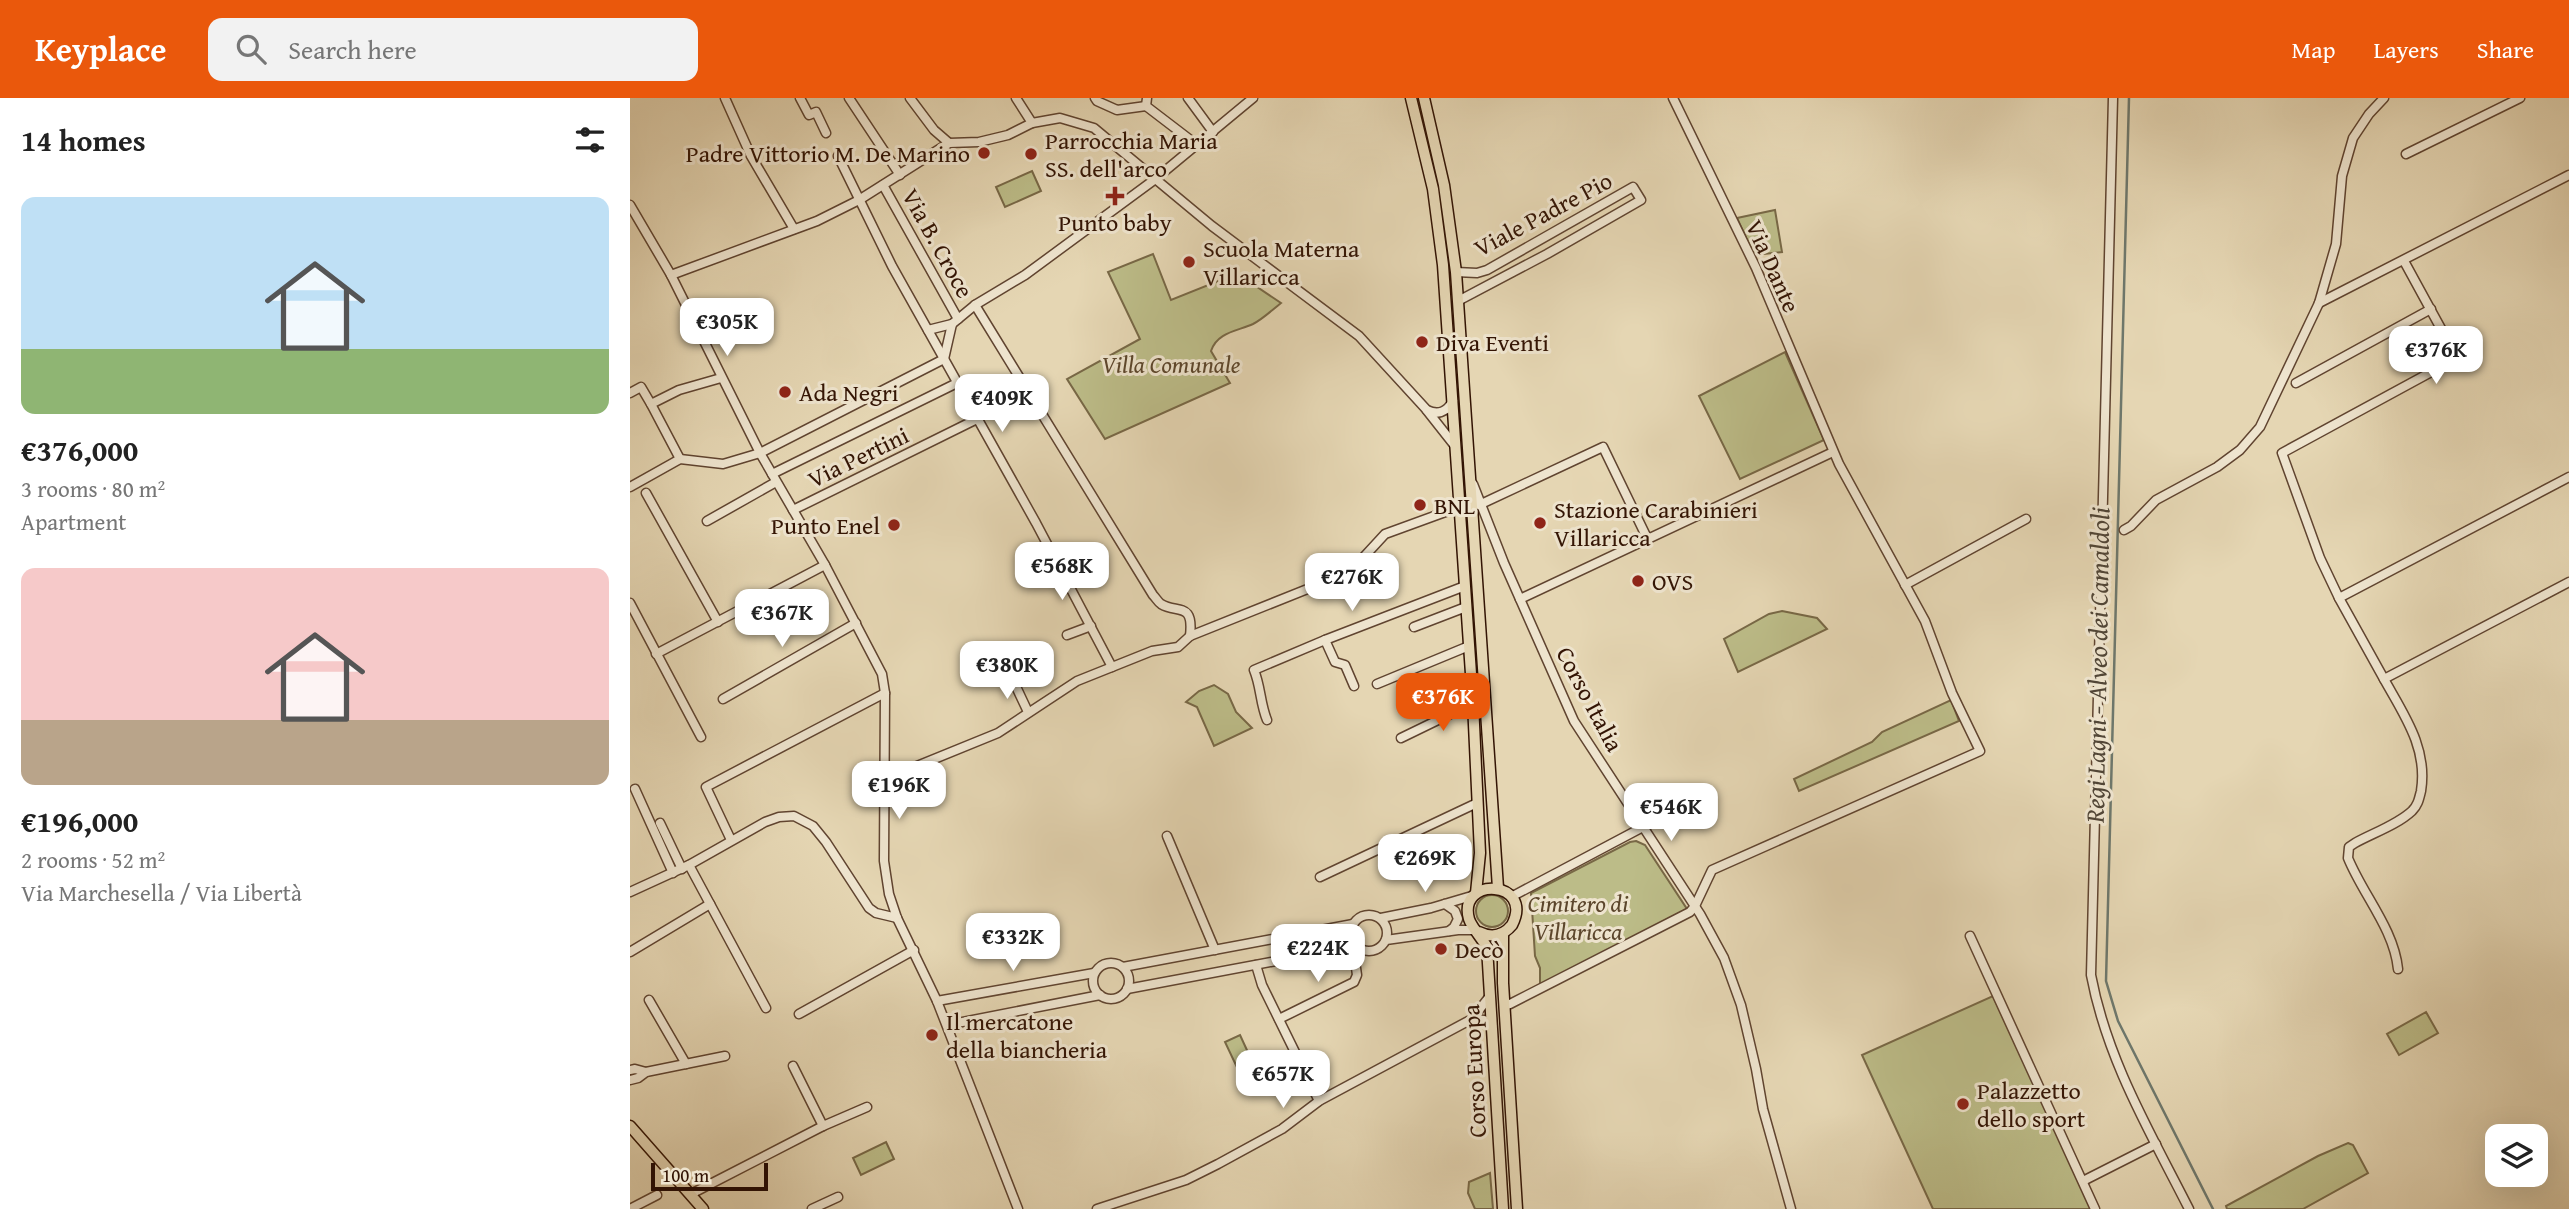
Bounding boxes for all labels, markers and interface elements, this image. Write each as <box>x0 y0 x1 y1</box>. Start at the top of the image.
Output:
search box <box>208 18 698 81</box>
text: Keyplace <box>35 25 166 73</box>
icon: search <box>232 30 270 68</box>
text: Search here <box>288 30 417 69</box>
text: Map <box>2292 32 2335 67</box>
text: Layers <box>2373 32 2439 67</box>
text: Share <box>2477 32 2534 67</box>
text: 14 homes <box>21 118 146 162</box>
icon: filters <box>571 121 609 159</box>
place label: Parrocchia Maria SS. dell'arco <box>1045 123 1218 186</box>
place label: Padre Vittorio M. De Marino <box>686 136 970 171</box>
marker: Padre Vittorio M. De Marino <box>976 145 992 161</box>
marker: Parrocchia Maria SS. dell'arco <box>1023 146 1039 162</box>
street label: Viale Padre Pio <box>1468 163 1618 265</box>
street label: Via B. Croce <box>893 182 983 304</box>
marker: Punto baby <box>1107 188 1123 204</box>
place label: Punto baby <box>1058 205 1172 240</box>
street label: Via Dante <box>1737 214 1809 318</box>
place label: Scuola Materna Villaricca <box>1203 231 1360 294</box>
icon: home <box>252 243 378 369</box>
marker: Scuola Materna Villaricca <box>1181 254 1197 270</box>
pin: €305K <box>678 299 776 358</box>
text: €305K <box>696 304 758 337</box>
place label: Diva Eventi <box>1436 325 1549 360</box>
pin: €376K <box>2387 327 2485 386</box>
text: €376K <box>2405 332 2467 365</box>
marker: Diva Eventi <box>1414 334 1430 350</box>
park label: Villa Comunale <box>1102 347 1241 382</box>
pin: €409K <box>953 374 1051 434</box>
place label: Ada Negri <box>799 375 899 410</box>
text: €409K <box>971 380 1033 413</box>
marker: Ada Negri <box>777 384 793 400</box>
street label: Via Pertini <box>802 417 915 497</box>
text: €376,000 <box>21 428 138 472</box>
text: 3 rooms · 80 m² <box>21 472 165 505</box>
place label: BNL <box>1434 488 1475 523</box>
place label: Stazione Carabinieri Villaricca <box>1554 492 1758 555</box>
marker: BNL <box>1412 497 1428 513</box>
text: Apartment <box>21 505 126 538</box>
water label: Regi Lagni - Alveo dei Camaldoli <box>2075 506 2119 824</box>
place label: Punto Enel <box>771 508 880 543</box>
marker: Stazione Carabinieri Villaricca <box>1532 515 1548 531</box>
marker: Punto Enel <box>886 517 902 533</box>
pin: €568K <box>1013 542 1111 602</box>
text: €568K <box>1031 548 1093 581</box>
pin: €276K <box>1303 554 1401 613</box>
text: €276K <box>1321 559 1383 592</box>
place label: OVS <box>1652 564 1693 599</box>
marker: OVS <box>1630 573 1646 589</box>
pin: €367K <box>733 589 831 649</box>
text: €367K <box>751 595 813 628</box>
icon: home <box>252 614 378 740</box>
street label: Corso Italia <box>1548 640 1633 758</box>
pin: €380K <box>958 642 1056 701</box>
text: €380K <box>976 647 1038 680</box>
pin: €376K <box>1394 674 1492 733</box>
text: €376K <box>1412 679 1474 712</box>
pin: €196K <box>850 762 948 821</box>
text: €196K <box>868 767 930 800</box>
pin: €546K <box>1622 784 1720 843</box>
text: €546K <box>1640 789 1702 822</box>
text: €196,000 <box>21 799 138 843</box>
pin: €269K <box>1376 834 1474 894</box>
text: €269K <box>1394 840 1456 873</box>
text: 2 rooms · 52 m² <box>21 843 165 876</box>
text: Via Marchesella / Via Libertà <box>21 876 302 909</box>
park label: Cimitero di Villaricca <box>1528 886 1628 949</box>
pin: €332K <box>964 914 1062 973</box>
text: €332K <box>982 919 1044 952</box>
pin: €224K <box>1269 924 1367 984</box>
text: €224K <box>1287 930 1349 963</box>
place label: Decò <box>1455 932 1504 967</box>
marker: Decò <box>1433 941 1449 957</box>
street label: Corso Europa <box>1453 1003 1495 1139</box>
place label: Il mercatone della biancheria <box>946 1004 1108 1067</box>
marker: Il mercatone della biancheria <box>924 1027 940 1043</box>
pin: €657K <box>1234 1051 1332 1110</box>
text: €657K <box>1252 1056 1314 1089</box>
place label: Palazzetto dello sport <box>1977 1073 2086 1136</box>
marker: Palazzetto dello sport <box>1955 1096 1971 1112</box>
map controls <box>2485 1124 2548 1187</box>
button: layers <box>2485 1124 2548 1187</box>
scale bar <box>651 1160 768 1192</box>
text: 100 m <box>662 1161 709 1189</box>

